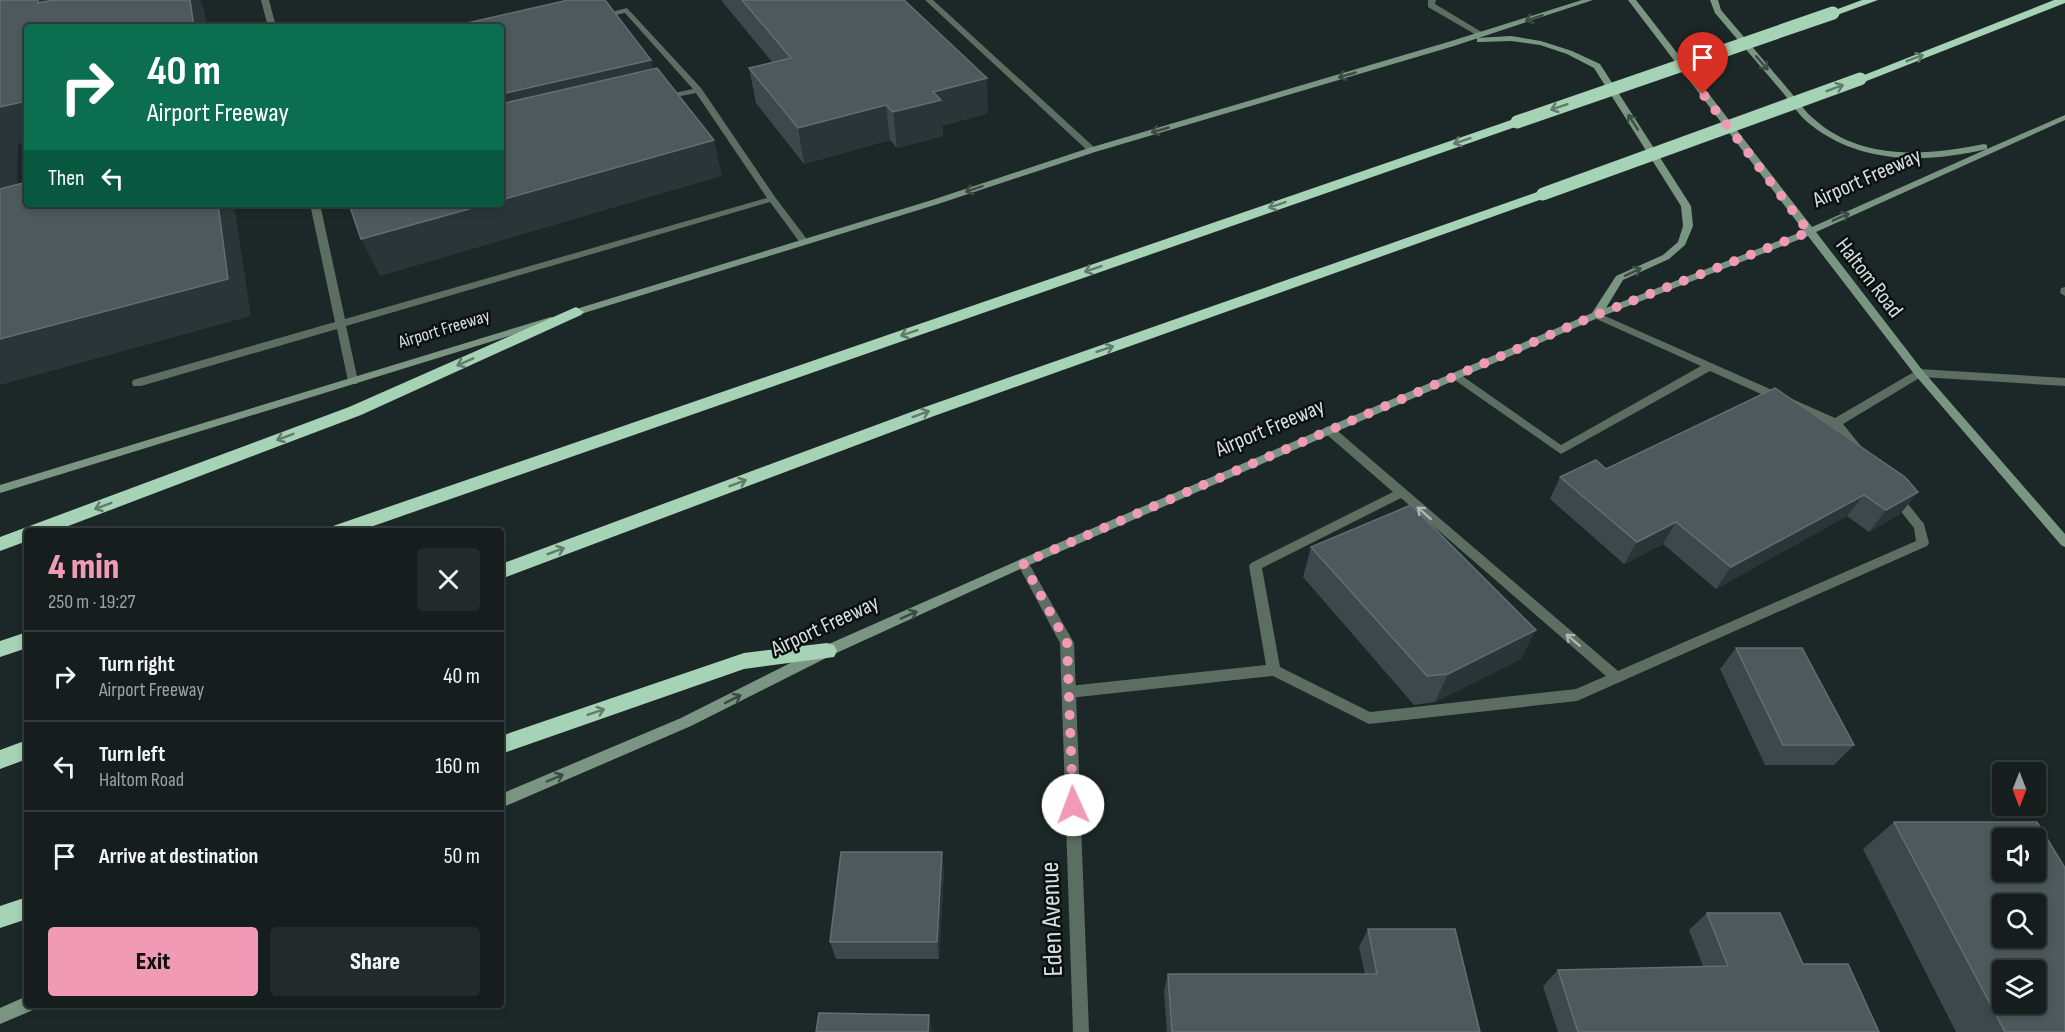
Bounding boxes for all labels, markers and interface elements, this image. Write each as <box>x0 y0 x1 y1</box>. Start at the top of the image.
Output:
one-way arrow <box>1525 13 1544 24</box>
pin <box>1677 32 1728 94</box>
icon: arrive <box>1686 41 1719 74</box>
text: 40 m <box>147 46 221 97</box>
icon: right <box>48 48 126 126</box>
one-way arrow <box>1905 51 1924 62</box>
one-way arrow <box>1755 55 1769 70</box>
one-way arrow <box>1338 70 1357 81</box>
one-way arrow <box>1825 82 1844 93</box>
text: Airport Freeway <box>147 97 289 129</box>
one-way arrow <box>1550 103 1569 114</box>
one-way arrow <box>1627 115 1639 131</box>
one-way arrow <box>1151 125 1170 136</box>
one-way arrow <box>1453 136 1471 147</box>
street label: Airport Freeway <box>1808 142 1926 214</box>
icon: left <box>96 162 129 195</box>
text: Then <box>48 165 84 192</box>
one-way arrow <box>965 184 984 195</box>
one-way arrow <box>1268 200 1287 211</box>
one-way arrow <box>1832 211 1850 223</box>
street label: Haltom Road <box>1830 233 1908 323</box>
one-way arrow <box>1084 264 1103 275</box>
one-way arrow <box>1623 266 1641 277</box>
street label: Airport Freeway <box>395 305 492 353</box>
one-way arrow <box>900 328 919 339</box>
one-way arrow <box>1095 343 1114 354</box>
one-way arrow <box>456 357 475 368</box>
street label: Airport Freeway <box>1211 393 1329 463</box>
one-way arrow <box>911 408 930 419</box>
one-way arrow <box>276 432 295 443</box>
one-way arrow <box>729 476 747 487</box>
one-way arrow <box>94 501 113 512</box>
one-way arrow <box>1417 506 1432 520</box>
one-way arrow <box>546 545 565 556</box>
text: 4 min <box>48 546 119 589</box>
button: close <box>417 548 480 611</box>
street label: Airport Freeway <box>766 589 884 663</box>
text: 250 m · 19:27 <box>48 590 135 614</box>
one-way arrow <box>899 608 917 620</box>
one-way arrow <box>1565 633 1581 646</box>
text: Turn right <box>99 651 175 678</box>
icon: right <box>48 660 81 693</box>
text: 40 m <box>443 663 480 690</box>
text: Airport Freeway <box>99 678 204 702</box>
one-way arrow <box>723 692 741 704</box>
one-way arrow <box>586 706 605 717</box>
text: Turn left <box>99 741 165 768</box>
icon: left <box>48 750 81 783</box>
text: 160 m <box>435 753 480 780</box>
north arrow <box>1992 762 2046 816</box>
map controls <box>1992 762 2046 1014</box>
text: Haltom Road <box>99 768 184 792</box>
one-way arrow <box>545 772 563 783</box>
position arrow <box>1041 773 1105 837</box>
button: sound <box>1992 828 2046 882</box>
icon: arrive <box>48 840 81 873</box>
text: Arrive at destination <box>99 843 258 870</box>
text: 50 m <box>444 843 480 870</box>
street label: Eden Avenue <box>1034 861 1070 977</box>
button: search <box>1992 894 2046 948</box>
button: Exit <box>48 927 258 996</box>
button: Share <box>270 927 480 996</box>
button: layers <box>1992 960 2046 1014</box>

